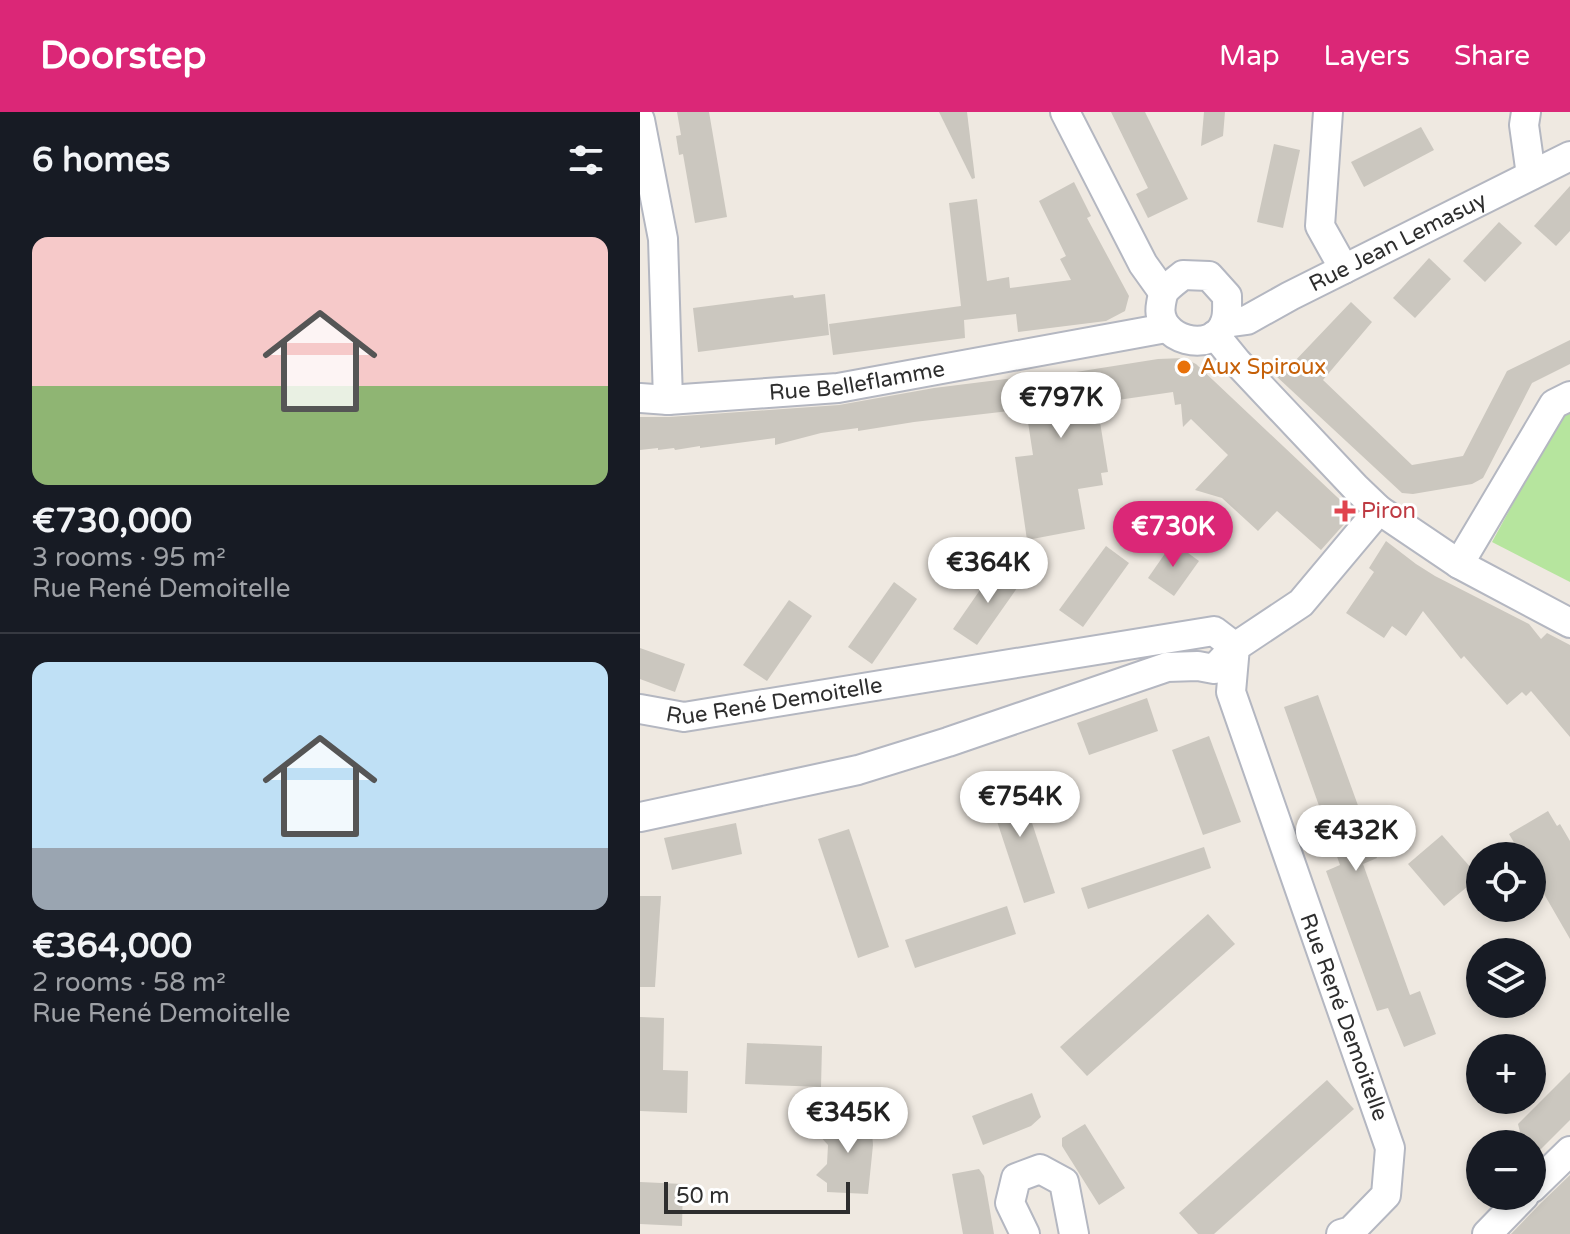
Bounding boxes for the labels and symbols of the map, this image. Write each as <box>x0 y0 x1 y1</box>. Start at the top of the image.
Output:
street label: Rue Jean Lemasuy <box>1305 187 1491 297</box>
place label: Aux Spiroux <box>1200 354 1326 380</box>
street label: Rue Belleflamme <box>768 356 947 406</box>
marker: Aux Spiroux <box>1175 358 1193 376</box>
pin: €797K <box>1005 372 1117 440</box>
place label: Piron <box>1361 498 1416 524</box>
pin: €730K <box>1117 501 1229 569</box>
marker: Piron <box>1336 502 1354 520</box>
pin: €364K <box>932 537 1044 605</box>
street label: Rue René Demoitelle <box>664 672 884 730</box>
pin: €754K <box>964 771 1076 839</box>
pin: €432K <box>1300 805 1412 873</box>
street label: Rue René Demoitelle <box>1294 910 1394 1124</box>
pin: €345K <box>792 1087 904 1155</box>
scale bar <box>664 1178 850 1214</box>

